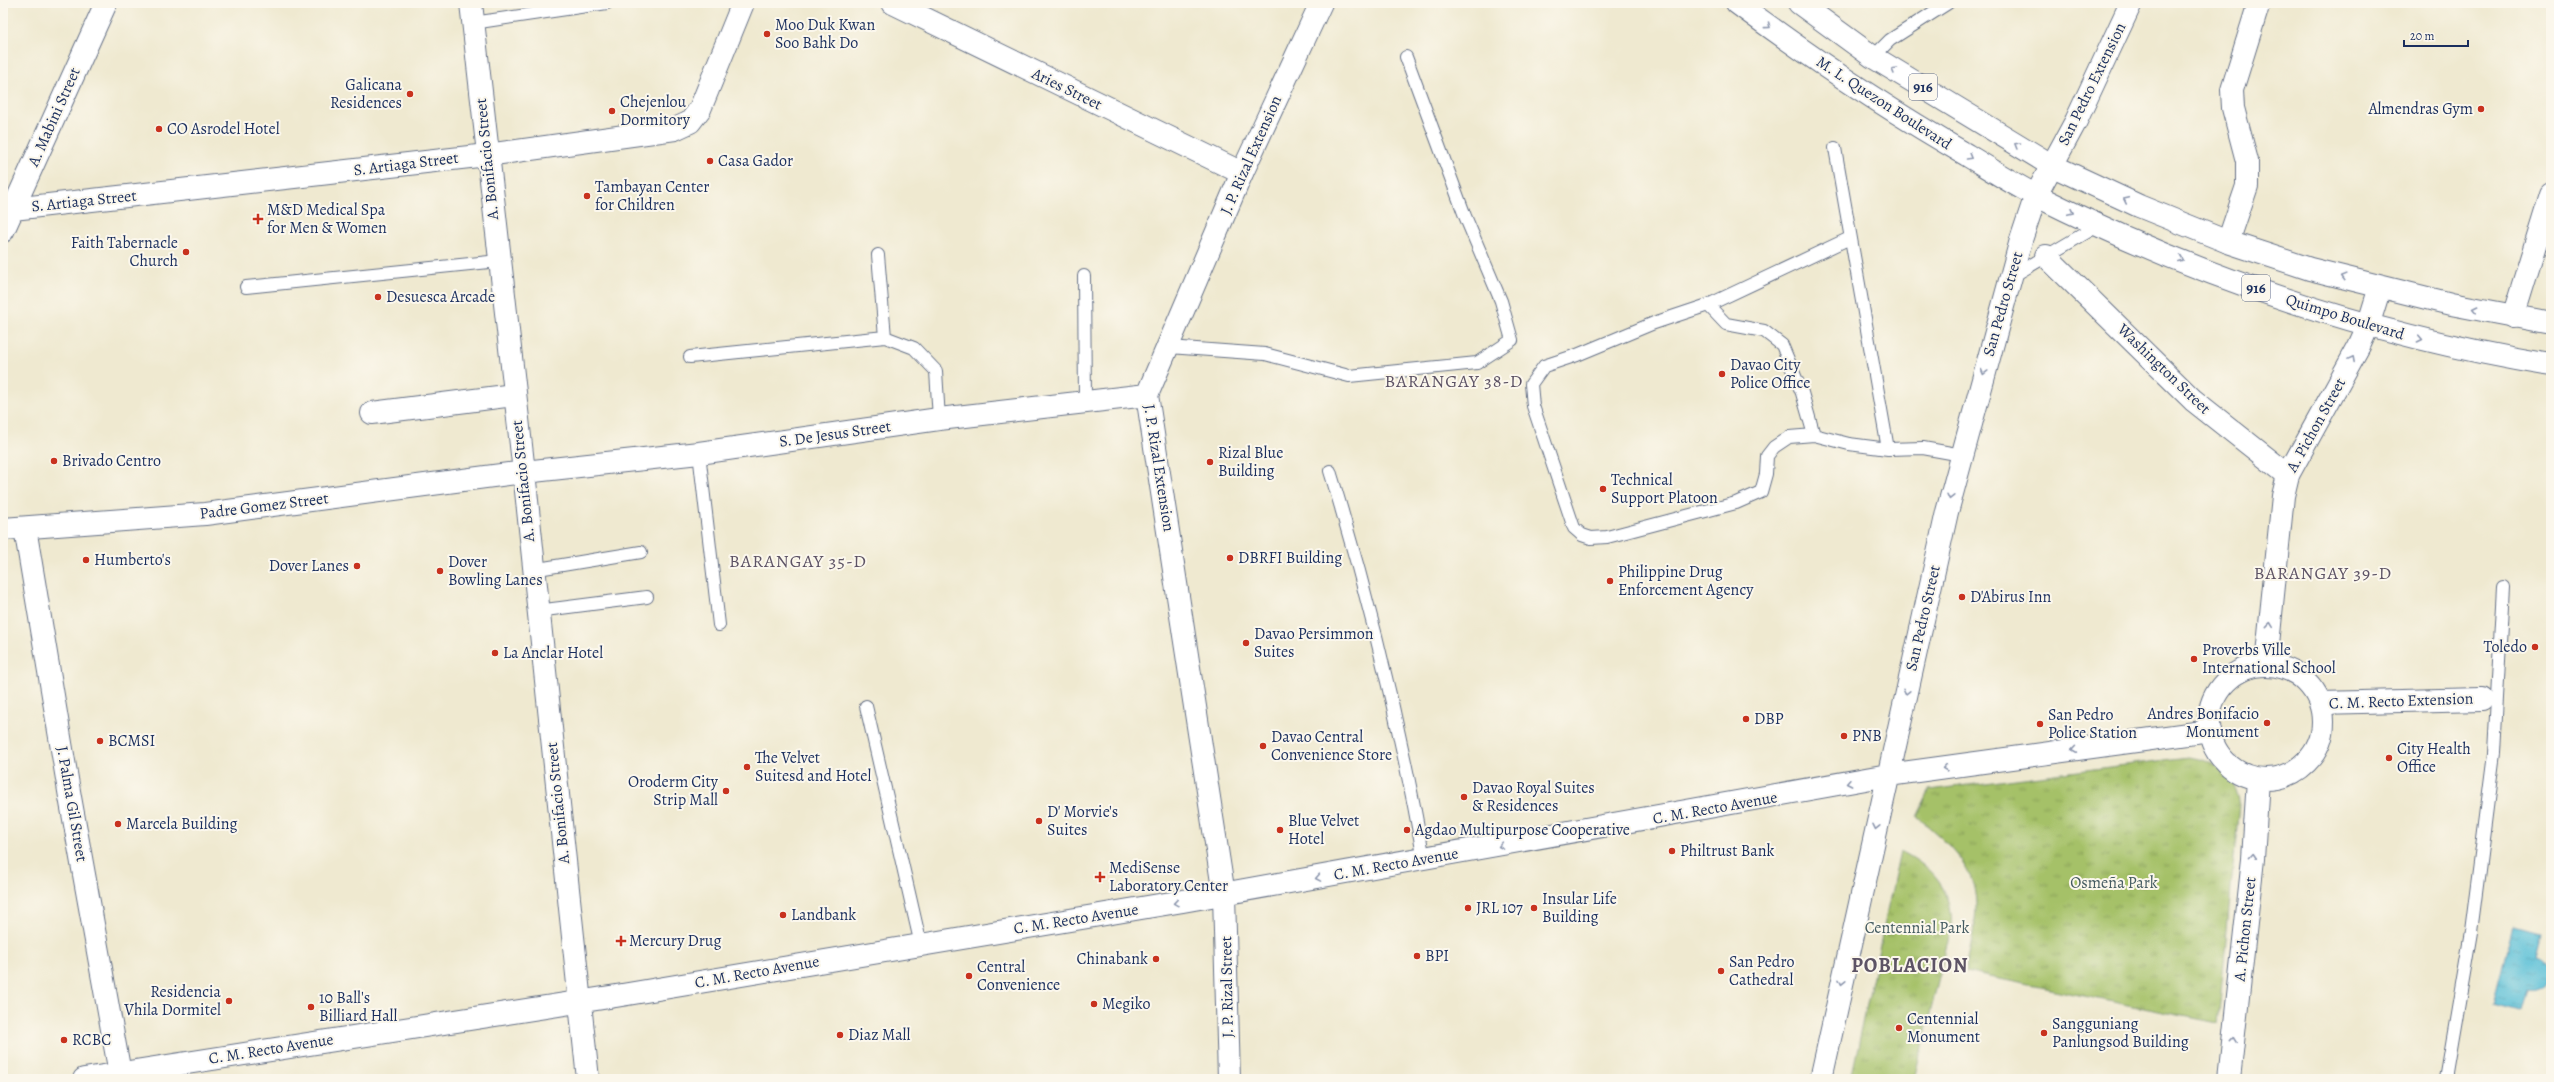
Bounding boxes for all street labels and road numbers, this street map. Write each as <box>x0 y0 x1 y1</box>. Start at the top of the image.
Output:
street label: San Pedro Extension <box>2053 19 2131 149</box>
street label: M. L. Quezon Boulevard <box>1812 51 1956 155</box>
street label: Aries Street <box>1027 62 1106 115</box>
street label: A. Mabini Street <box>22 64 86 171</box>
road number: 916 <box>1909 74 1937 100</box>
street label: J. P. Rizal Extension <box>1215 92 1287 218</box>
street label: A. Bonifacio Street <box>470 97 504 222</box>
street label: S. Artiaga Street <box>352 147 460 181</box>
street label: S. Artiaga Street <box>30 185 138 217</box>
street label: San Pedro Street <box>1978 249 2028 359</box>
road number: 916 <box>2242 275 2270 301</box>
street label: Quimpo Boulevard <box>2283 288 2408 346</box>
street label: Washington Street <box>2112 318 2215 419</box>
street label: A. Pichon Street <box>2280 374 2351 477</box>
street label: J. P. Rizal Extension <box>1138 403 1180 533</box>
street label: S. De Jesus Street <box>778 415 892 453</box>
street label: A. Bonifacio Street <box>506 419 540 544</box>
street label: Padre Gomez Street <box>198 487 330 525</box>
street label: San Pedro Street <box>1900 563 1946 673</box>
street label: C. M. Recto Extension <box>2328 687 2474 715</box>
street label: A. Bonifacio Street <box>541 741 575 866</box>
street label: J. Palma Gil Street <box>51 744 93 864</box>
street label: C. M. Recto Avenue <box>1651 786 1779 830</box>
street label: C. M. Recto Avenue <box>1332 842 1460 886</box>
street label: A. Pichon Street <box>2228 876 2261 983</box>
street label: C. M. Recto Avenue <box>1012 898 1140 940</box>
street label: J. P. Rizal Street <box>1215 936 1239 1038</box>
street label: C. M. Recto Avenue <box>693 950 821 994</box>
street label: C. M. Recto Avenue <box>207 1028 335 1070</box>

